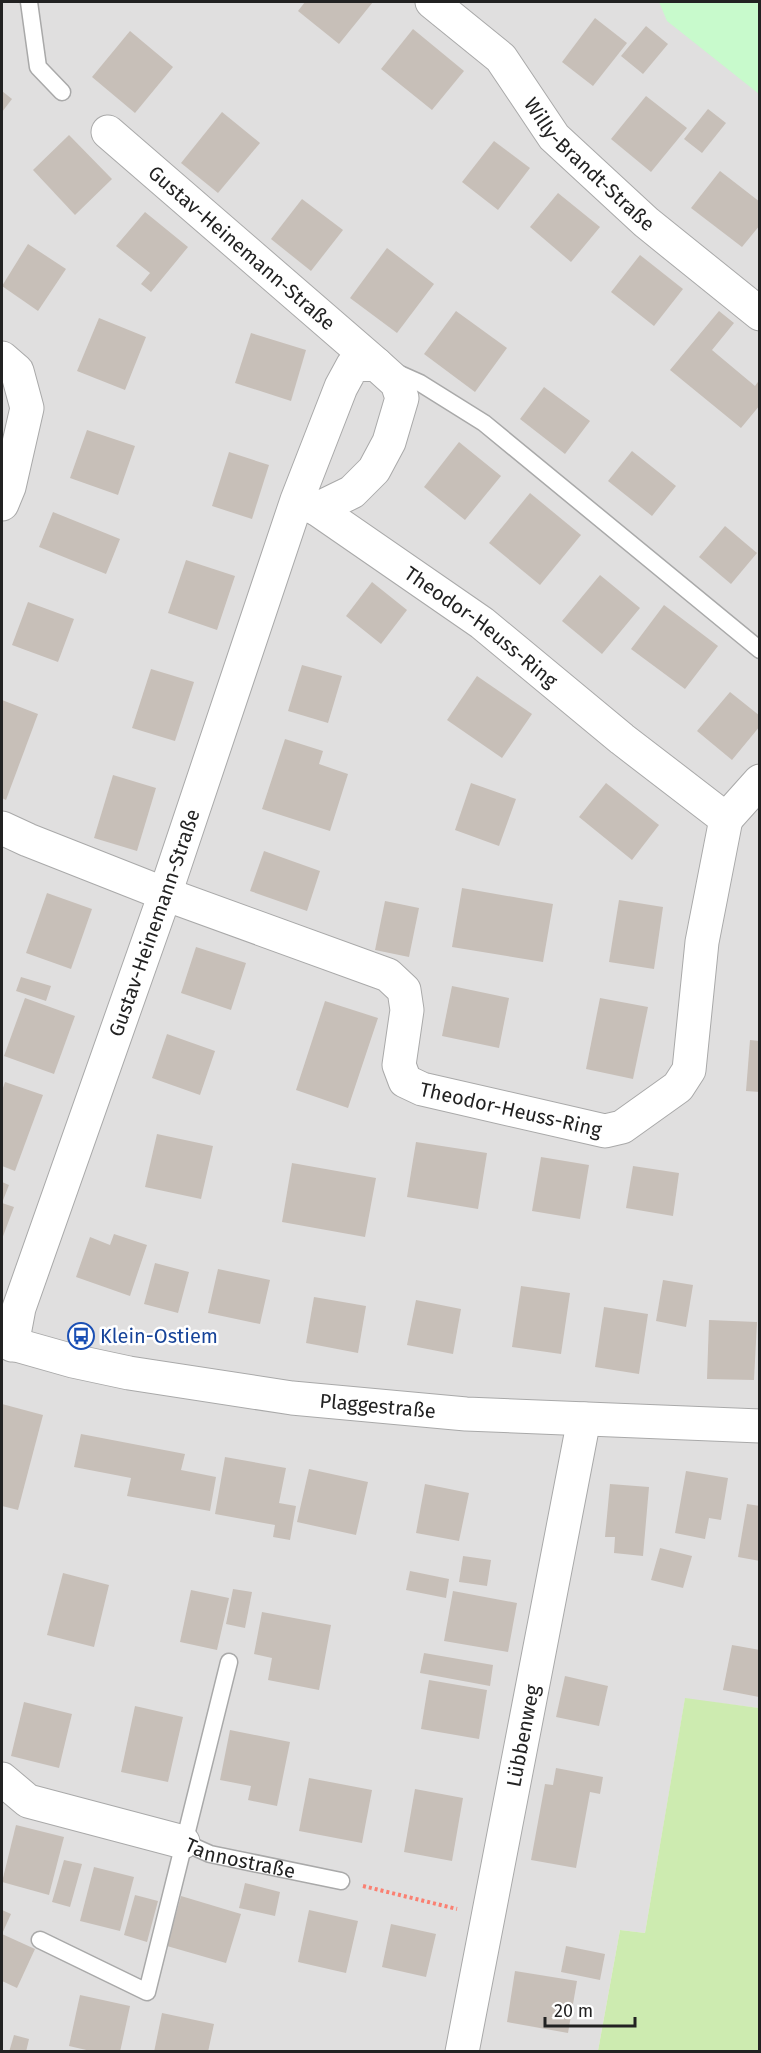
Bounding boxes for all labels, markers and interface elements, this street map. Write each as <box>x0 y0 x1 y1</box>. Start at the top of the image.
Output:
street label: Willy-Brandt-Straße <box>519 93 659 236</box>
street label: Gustav-Heinemann-Straße <box>143 160 340 335</box>
street label: Theodor-Heuss-Ring <box>400 561 563 693</box>
street label: Gustav-Heinemann-Straße <box>104 806 205 1040</box>
street label: Theodor-Heuss-Ring <box>418 1077 605 1142</box>
bus stop icon: Klein-Ostiem <box>66 1321 96 1351</box>
place label: Klein-Ostiem <box>100 1324 218 1348</box>
street label: Plaggestraße <box>319 1389 437 1423</box>
street label: Lübbenweg <box>501 1682 545 1789</box>
street label: Tannostraße <box>181 1833 297 1883</box>
scale bar <box>545 1990 635 2028</box>
text: 20 m <box>554 2000 593 2022</box>

